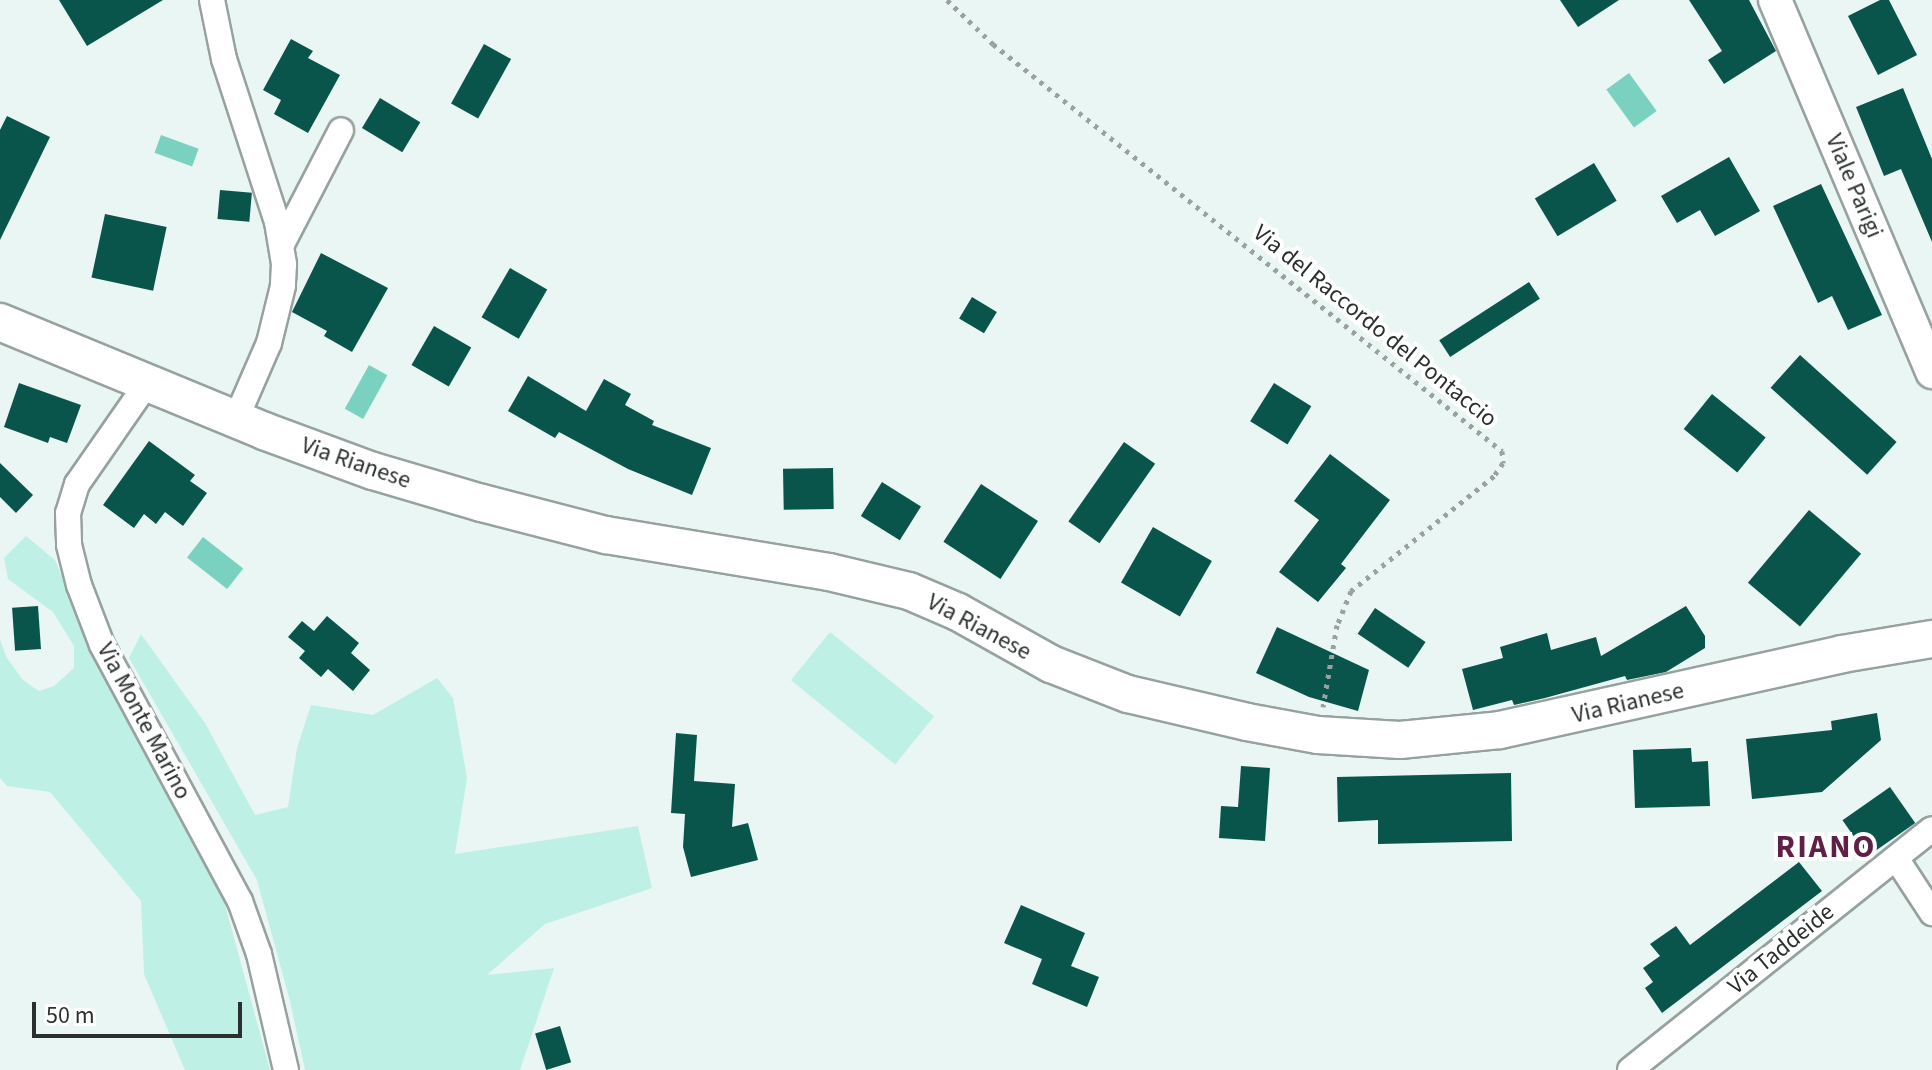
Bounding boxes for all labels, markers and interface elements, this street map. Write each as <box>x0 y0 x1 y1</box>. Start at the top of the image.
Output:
street label: Viale Parigi <box>1819 130 1889 242</box>
street label: Via del Raccordo del Pontaccio <box>1247 219 1503 433</box>
street label: Via Rianese <box>298 431 414 495</box>
street label: Via Rianese <box>922 588 1036 666</box>
street label: Via Monte Marino <box>91 638 197 804</box>
street label: Via Rianese <box>1569 676 1687 730</box>
district label: RIANO <box>1776 828 1876 866</box>
street label: Via Taddeide <box>1722 898 1840 1000</box>
scale bar <box>36 986 246 1036</box>
text: 50 m <box>46 998 95 1033</box>

